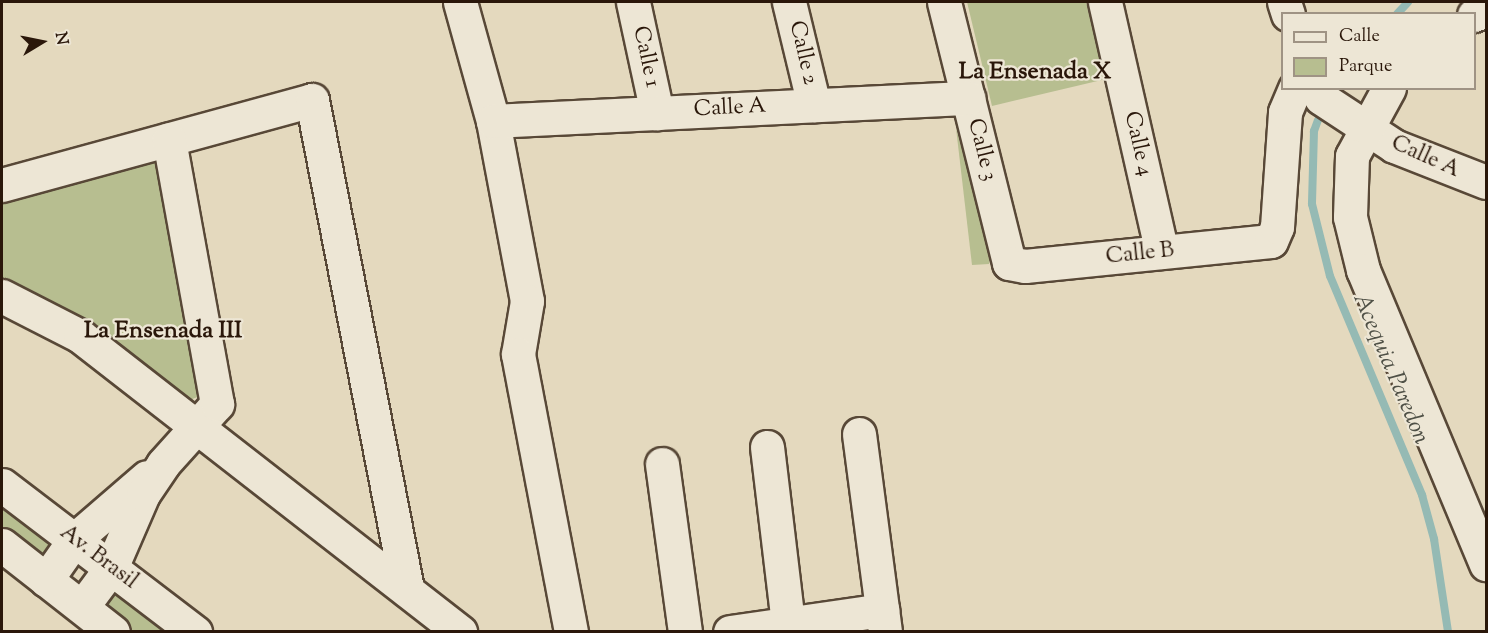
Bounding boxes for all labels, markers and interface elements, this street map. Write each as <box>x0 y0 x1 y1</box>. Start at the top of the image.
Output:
north arrow <box>12 12 72 72</box>
legend <box>1281 12 1476 90</box>
street label: Calle 2 <box>782 18 822 88</box>
street label: Calle 1 <box>626 24 664 90</box>
text: Calle <box>1339 24 1380 50</box>
text: N <box>48 30 73 47</box>
text: Parque <box>1339 54 1392 80</box>
district label: La Ensenada X <box>959 59 1111 87</box>
street label: Calle A <box>693 94 767 124</box>
street label: Calle 4 <box>1117 109 1157 179</box>
street label: Calle 3 <box>961 116 1001 184</box>
street label: Calle A <box>1387 131 1463 185</box>
street label: Calle B <box>1105 238 1175 272</box>
water label: Acequia Paredon <box>1345 289 1435 449</box>
district label: La Ensenada III <box>84 318 242 346</box>
street label: Av. Brasil <box>54 520 142 596</box>

